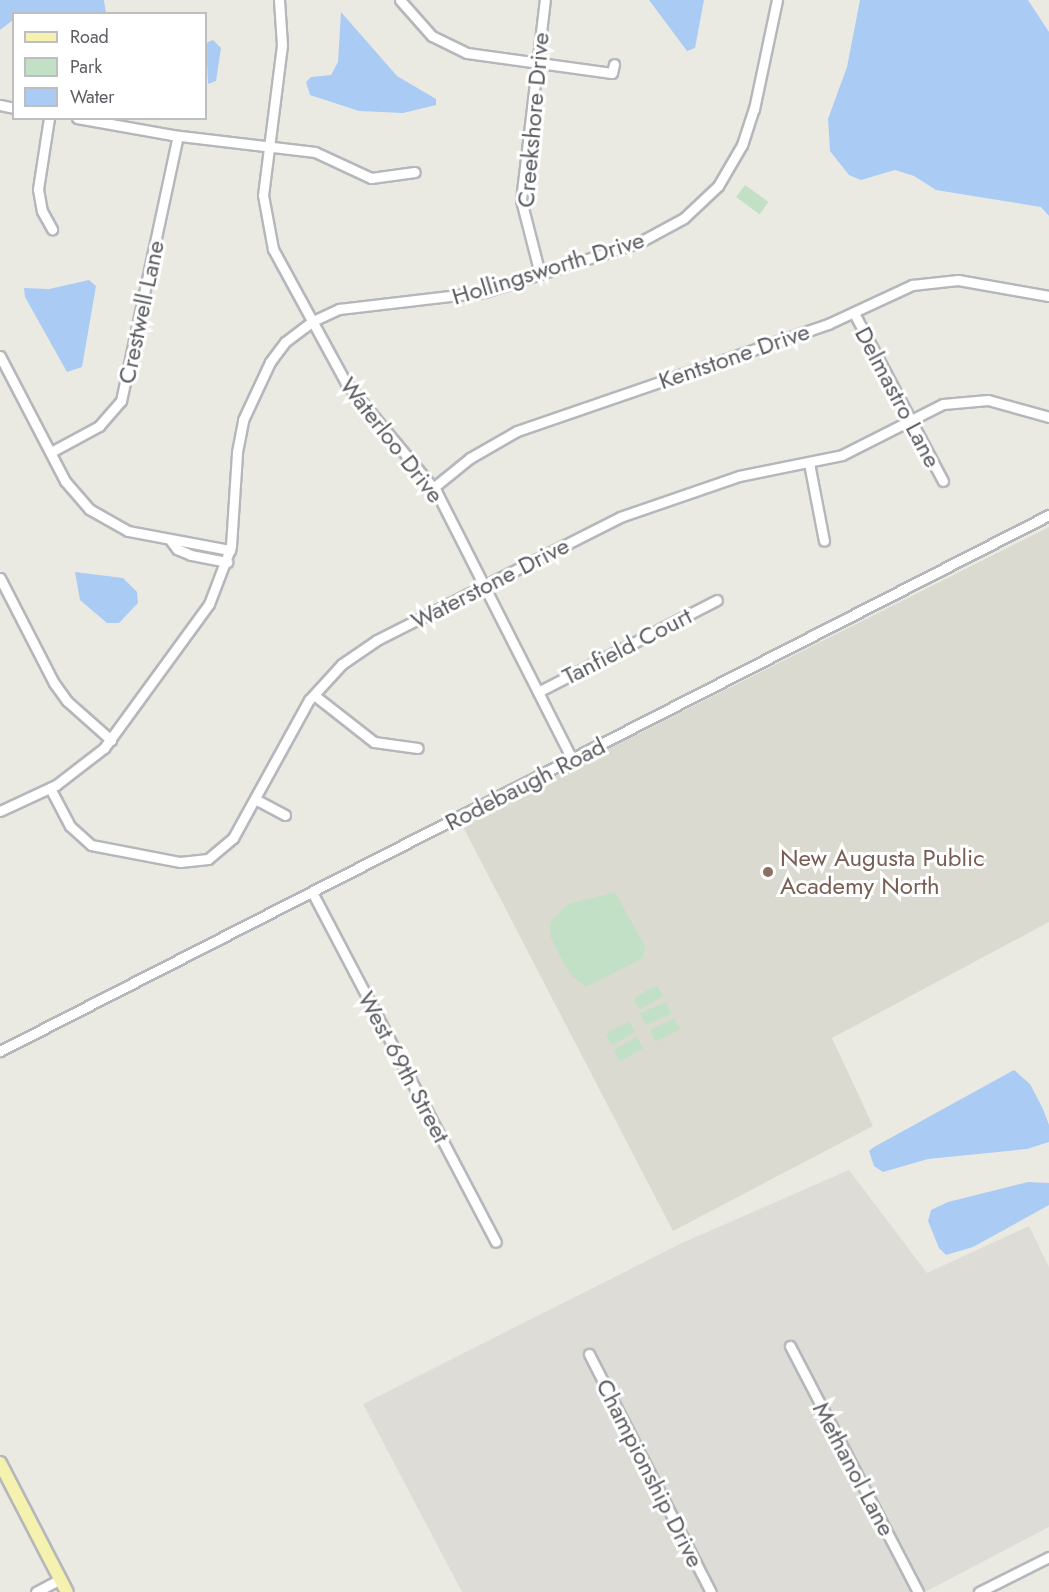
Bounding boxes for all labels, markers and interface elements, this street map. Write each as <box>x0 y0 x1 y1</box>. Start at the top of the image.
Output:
legend <box>12 12 207 120</box>
text: Road <box>70 24 109 50</box>
street label: Creekshore Drive <box>511 31 555 209</box>
text: Park <box>70 54 102 80</box>
text: Water <box>70 84 114 110</box>
street label: Hollingsworth Drive <box>448 225 648 311</box>
street label: Crestwell Lane <box>112 238 170 386</box>
street label: Kentstone Drive <box>655 317 813 395</box>
street label: Delmastro Lane <box>849 322 947 472</box>
street label: Waterloo Drive <box>334 371 450 509</box>
street label: Waterstone Drive <box>406 531 574 635</box>
street label: Tanfield Court <box>558 601 696 691</box>
street label: Rodebaugh Road <box>440 731 610 837</box>
place label: New Augusta Public Academy North <box>780 844 985 900</box>
marker: New Augusta Public Academy North <box>761 865 775 879</box>
street label: West 69th Street <box>352 986 456 1148</box>
street label: Championship Drive <box>590 1374 710 1572</box>
street label: Methanol Lane <box>807 1397 901 1541</box>

